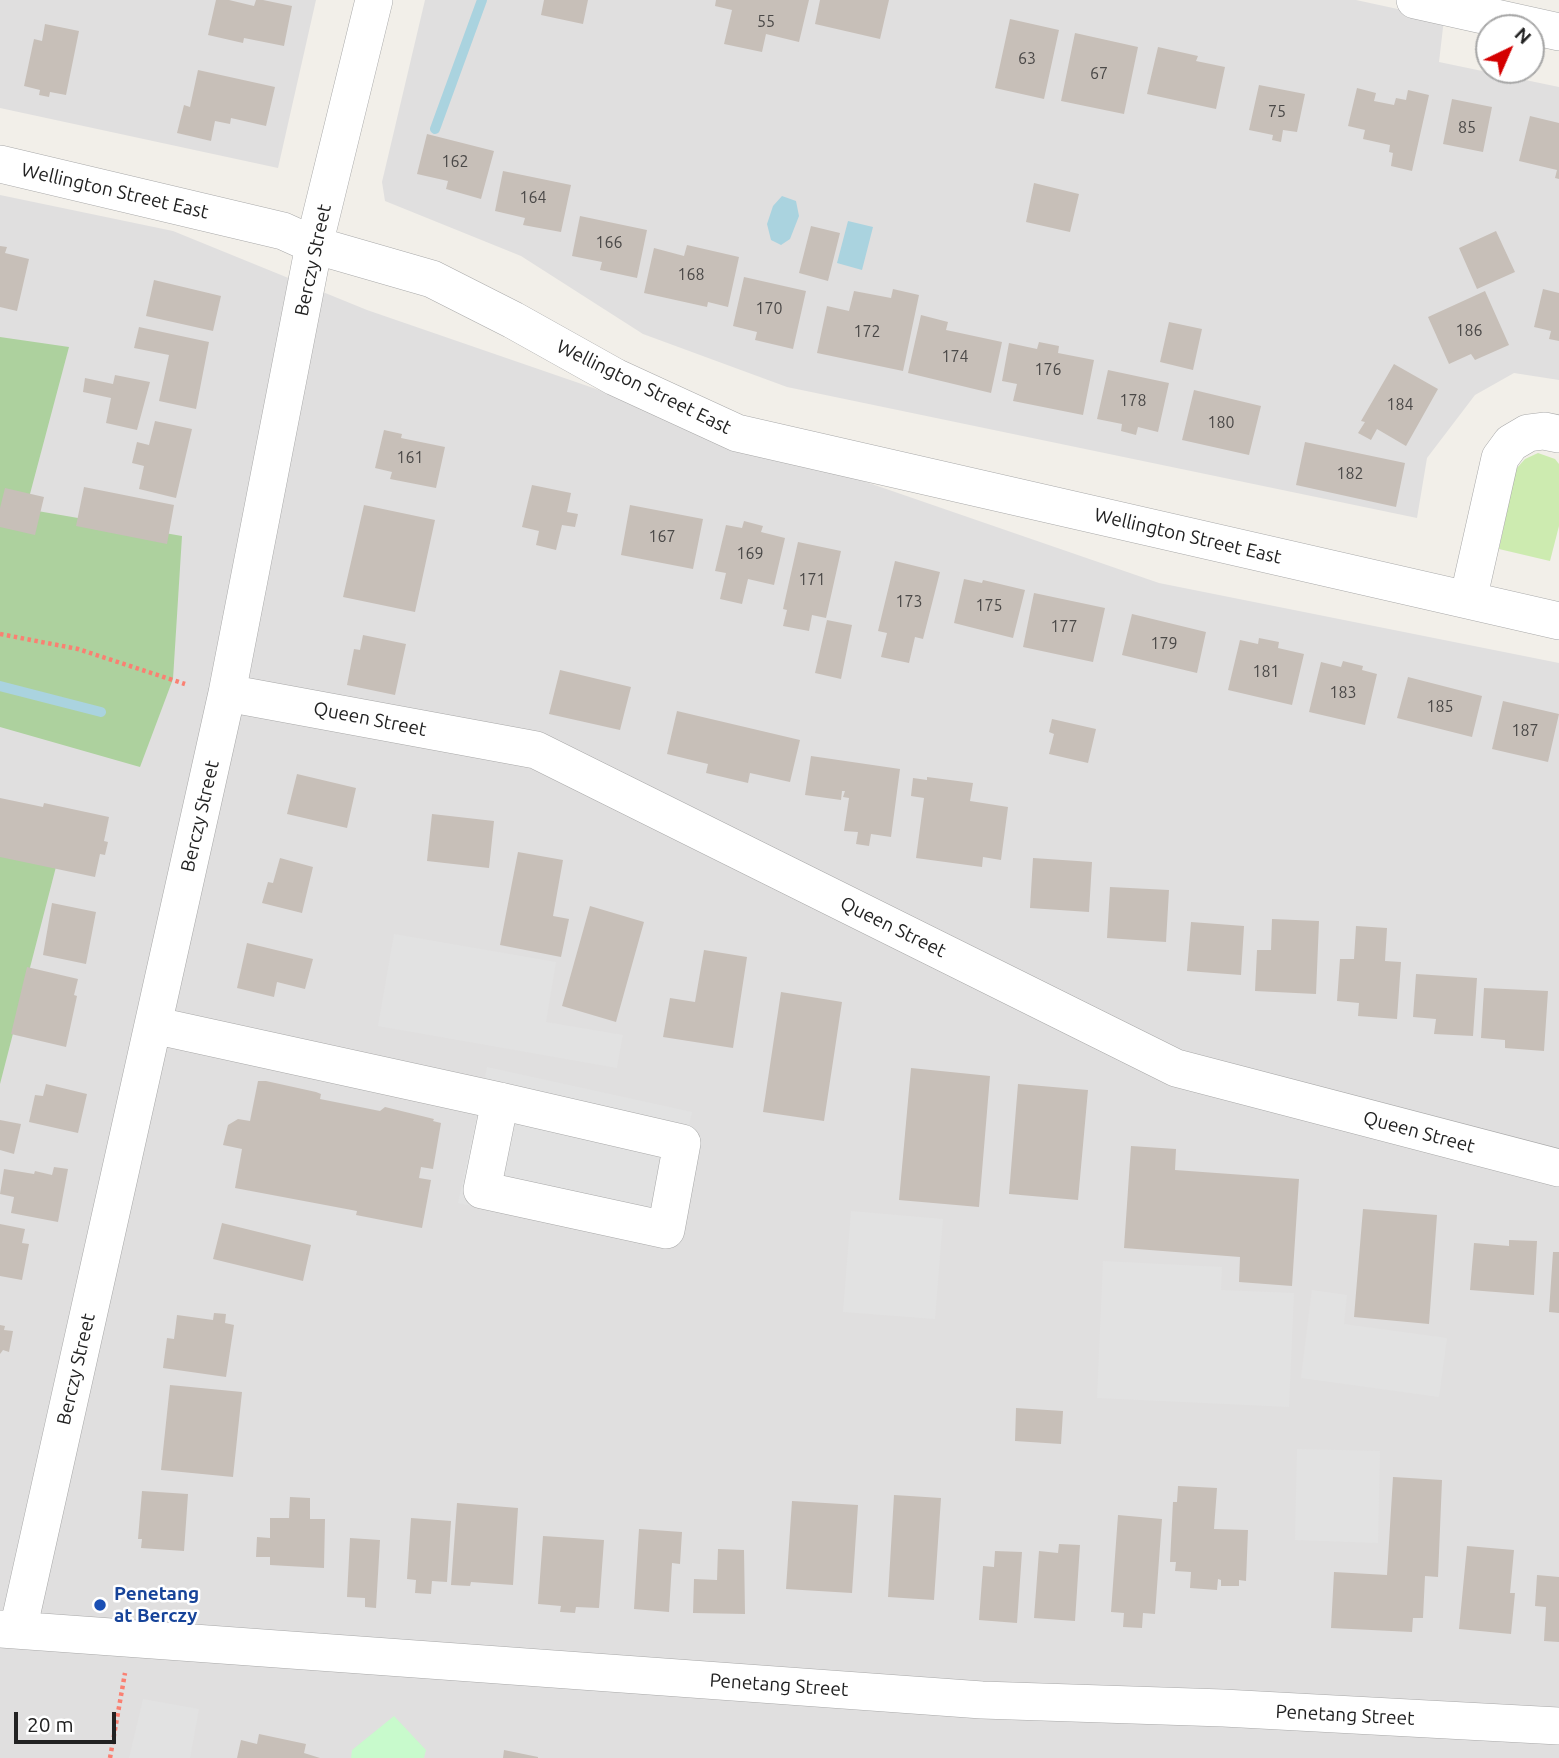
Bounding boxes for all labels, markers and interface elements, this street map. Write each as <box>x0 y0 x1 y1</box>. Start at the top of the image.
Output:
house number: 55 <box>757 12 775 32</box>
north arrow <box>1475 14 1545 84</box>
text: N <box>1510 22 1536 48</box>
house number: 63 <box>1018 49 1036 69</box>
house number: 67 <box>1090 64 1108 84</box>
house number: 75 <box>1268 102 1286 122</box>
house number: 85 <box>1458 118 1476 138</box>
house number: 162 <box>441 152 469 172</box>
street label: Wellington Street East <box>19 158 211 224</box>
house number: 164 <box>519 188 547 208</box>
street label: Berczy Street <box>290 202 336 318</box>
house number: 166 <box>595 233 623 253</box>
house number: 168 <box>677 265 705 285</box>
house number: 170 <box>755 299 783 319</box>
house number: 186 <box>1455 321 1483 341</box>
house number: 172 <box>853 322 881 342</box>
street label: Wellington Street East <box>553 335 735 439</box>
house number: 174 <box>941 347 969 367</box>
house number: 176 <box>1034 360 1062 380</box>
house number: 178 <box>1119 391 1147 411</box>
house number: 184 <box>1386 395 1414 415</box>
house number: 180 <box>1207 413 1235 433</box>
house number: 161 <box>396 448 424 468</box>
house number: 182 <box>1336 464 1364 484</box>
street label: Wellington Street East <box>1092 503 1284 569</box>
house number: 167 <box>648 527 676 547</box>
house number: 169 <box>736 544 764 564</box>
house number: 171 <box>798 570 826 590</box>
house number: 173 <box>895 592 923 612</box>
house number: 175 <box>975 596 1003 616</box>
house number: 177 <box>1050 617 1078 637</box>
house number: 179 <box>1150 634 1178 654</box>
house number: 181 <box>1252 662 1280 682</box>
house number: 183 <box>1329 683 1357 703</box>
street label: Queen Street <box>311 697 429 741</box>
house number: 185 <box>1426 697 1454 717</box>
house number: 187 <box>1511 721 1539 741</box>
street label: Berczy Street <box>176 758 224 874</box>
street label: Queen Street <box>836 892 950 962</box>
street label: Queen Street <box>1361 1106 1477 1158</box>
street label: Berczy Street <box>52 1311 100 1427</box>
place label: Penetang at Berczy <box>114 1583 199 1627</box>
marker: Penetang at Berczy <box>92 1597 108 1613</box>
street label: Penetang Street <box>709 1669 849 1701</box>
scale bar <box>18 1698 119 1742</box>
street label: Penetang Street <box>1275 1700 1415 1730</box>
text: 20 m <box>27 1712 74 1736</box>

